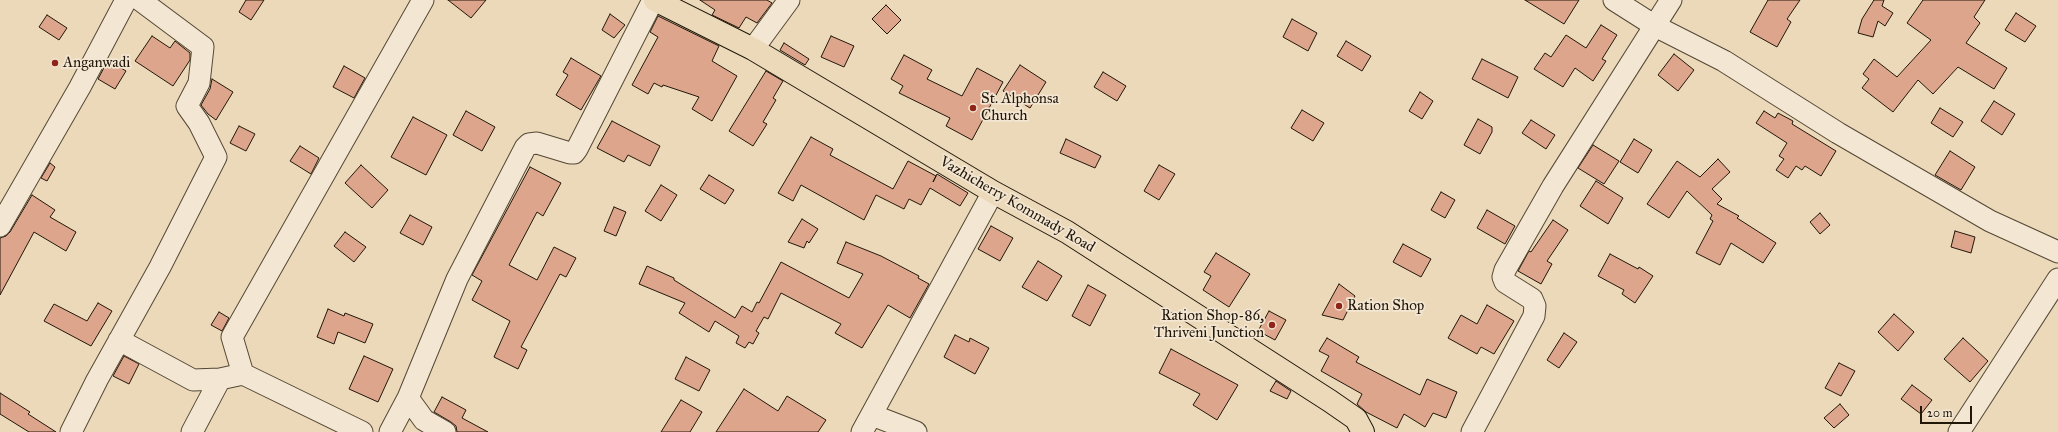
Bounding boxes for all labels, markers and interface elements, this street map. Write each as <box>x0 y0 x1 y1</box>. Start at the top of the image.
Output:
place label: Anganwadi <box>63 54 130 72</box>
marker: Anganwadi <box>50 58 60 68</box>
place label: St. Alphonsa Church <box>981 90 1059 125</box>
marker: St. Alphonsa Church <box>968 103 978 113</box>
street label: Vazhicherry Kommady Road <box>936 153 1098 257</box>
place label: Ration Shop <box>1347 297 1424 315</box>
marker: Ration Shop <box>1334 301 1344 311</box>
place label: Ration Shop-86, Thriveni Junction <box>1154 307 1264 342</box>
marker: Ration Shop-86, Thriveni Junction <box>1267 320 1277 330</box>
scale bar <box>1922 398 1974 424</box>
text: 20 m <box>1927 406 1953 420</box>

